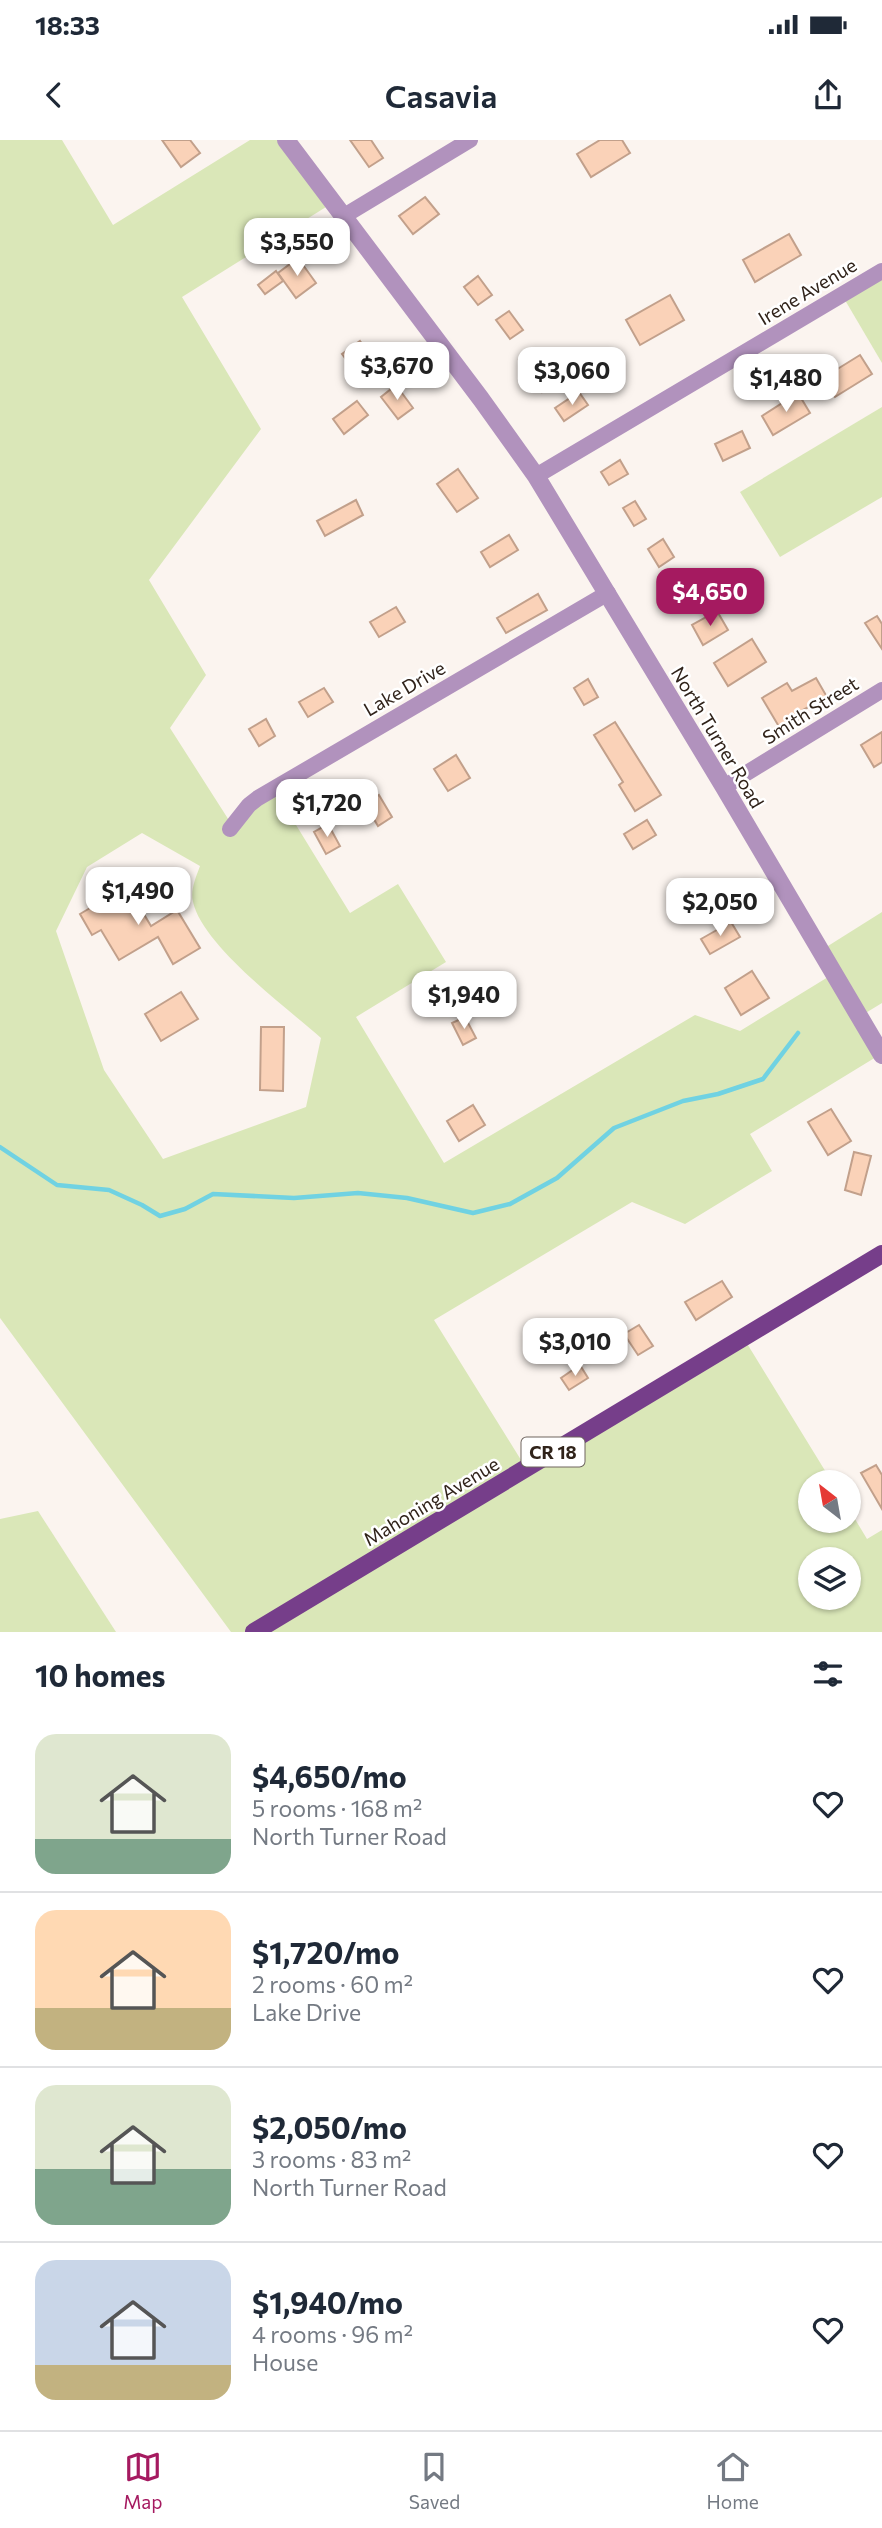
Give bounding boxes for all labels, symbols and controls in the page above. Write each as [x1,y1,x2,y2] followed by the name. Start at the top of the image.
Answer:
[35,9,100,40] text: 18:33
[385,75,497,115] text: Casavia
[35,76,73,114] icon: back
[809,76,847,114] icon: share
[240,218,354,278] pin: $3,550
[260,227,334,255] text: $3,550
[754,253,860,329] street label: Irene Avenue
[340,342,454,402] pin: $3,670
[515,348,629,407] pin: $3,060
[360,351,434,379] text: $3,670
[729,355,843,414] pin: $1,480
[534,356,610,384] text: $3,060
[750,363,822,391] text: $1,480
[653,568,767,628] pin: $4,650
[672,577,748,605] text: $4,650
[359,655,449,721] street label: Lake Drive
[667,662,769,812] street label: North Turner Road
[758,671,862,749] street label: Smith Street
[270,780,384,839] pin: $1,720
[292,788,362,816] text: $1,720
[81,868,195,927] pin: $1,490
[102,876,174,904] text: $1,490
[663,878,777,938] pin: $2,050
[682,887,758,915] text: $2,050
[407,972,521,1031] pin: $1,940
[428,980,500,1008] text: $1,940
[518,1318,632,1378] pin: $3,010
[539,1327,611,1355] text: $3,010
[522,1437,584,1466] road number: CR 18
[359,1451,503,1551] street label: Mahoning Avenue
[798,1470,861,1533] north arrow
[798,1470,861,1610] map controls
[798,1547,861,1610] button: layers
[809,1655,847,1693] icon: filters
[35,1656,165,1693] text: 10 homes
[252,1757,407,1794] text: $4,650/mo
[91,1762,175,1846] icon: home
[809,1785,847,1823] icon: heart
[252,1794,422,1822] text: 5 rooms · 168 m²
[252,1822,447,1850] text: North Turner Road
[252,1933,399,1970] text: $1,720/mo
[91,1938,175,2022] icon: home
[809,1961,847,1999] icon: heart
[252,1970,413,1998] text: 2 rooms · 60 m²
[252,1998,361,2026] text: Lake Drive
[252,2108,407,2145] text: $2,050/mo
[91,2113,175,2197] icon: home
[809,2136,847,2174] icon: heart
[252,2145,411,2173] text: 3 rooms · 83 m²
[252,2173,447,2201] text: North Turner Road
[252,2283,403,2320] text: $1,940/mo
[91,2288,175,2372] icon: home
[809,2311,847,2349] icon: heart
[252,2320,413,2348] text: 4 rooms · 96 m²
[252,2348,318,2376] text: House
[123,2448,162,2513] tab: Map
[409,2448,460,2513] tab: Saved
[707,2448,759,2513] tab: Home

